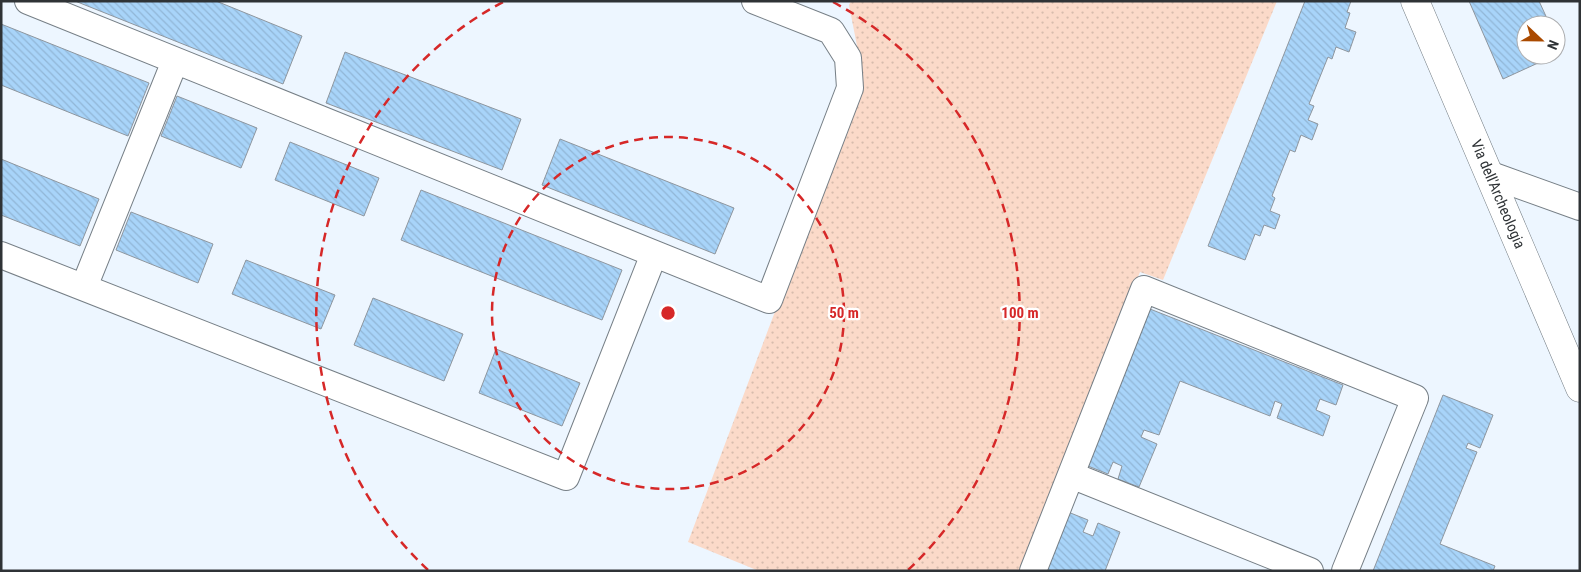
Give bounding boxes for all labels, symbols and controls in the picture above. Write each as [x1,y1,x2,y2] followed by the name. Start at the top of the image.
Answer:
[1516,15,1566,65] north arrow
[1544,38,1562,52] text: N
[1467,137,1529,251] street label: Via dell'Archeologia
[659,304,677,322] centre of rings
[829,304,859,322] text: 50 m
[1001,304,1039,322] text: 100 m

